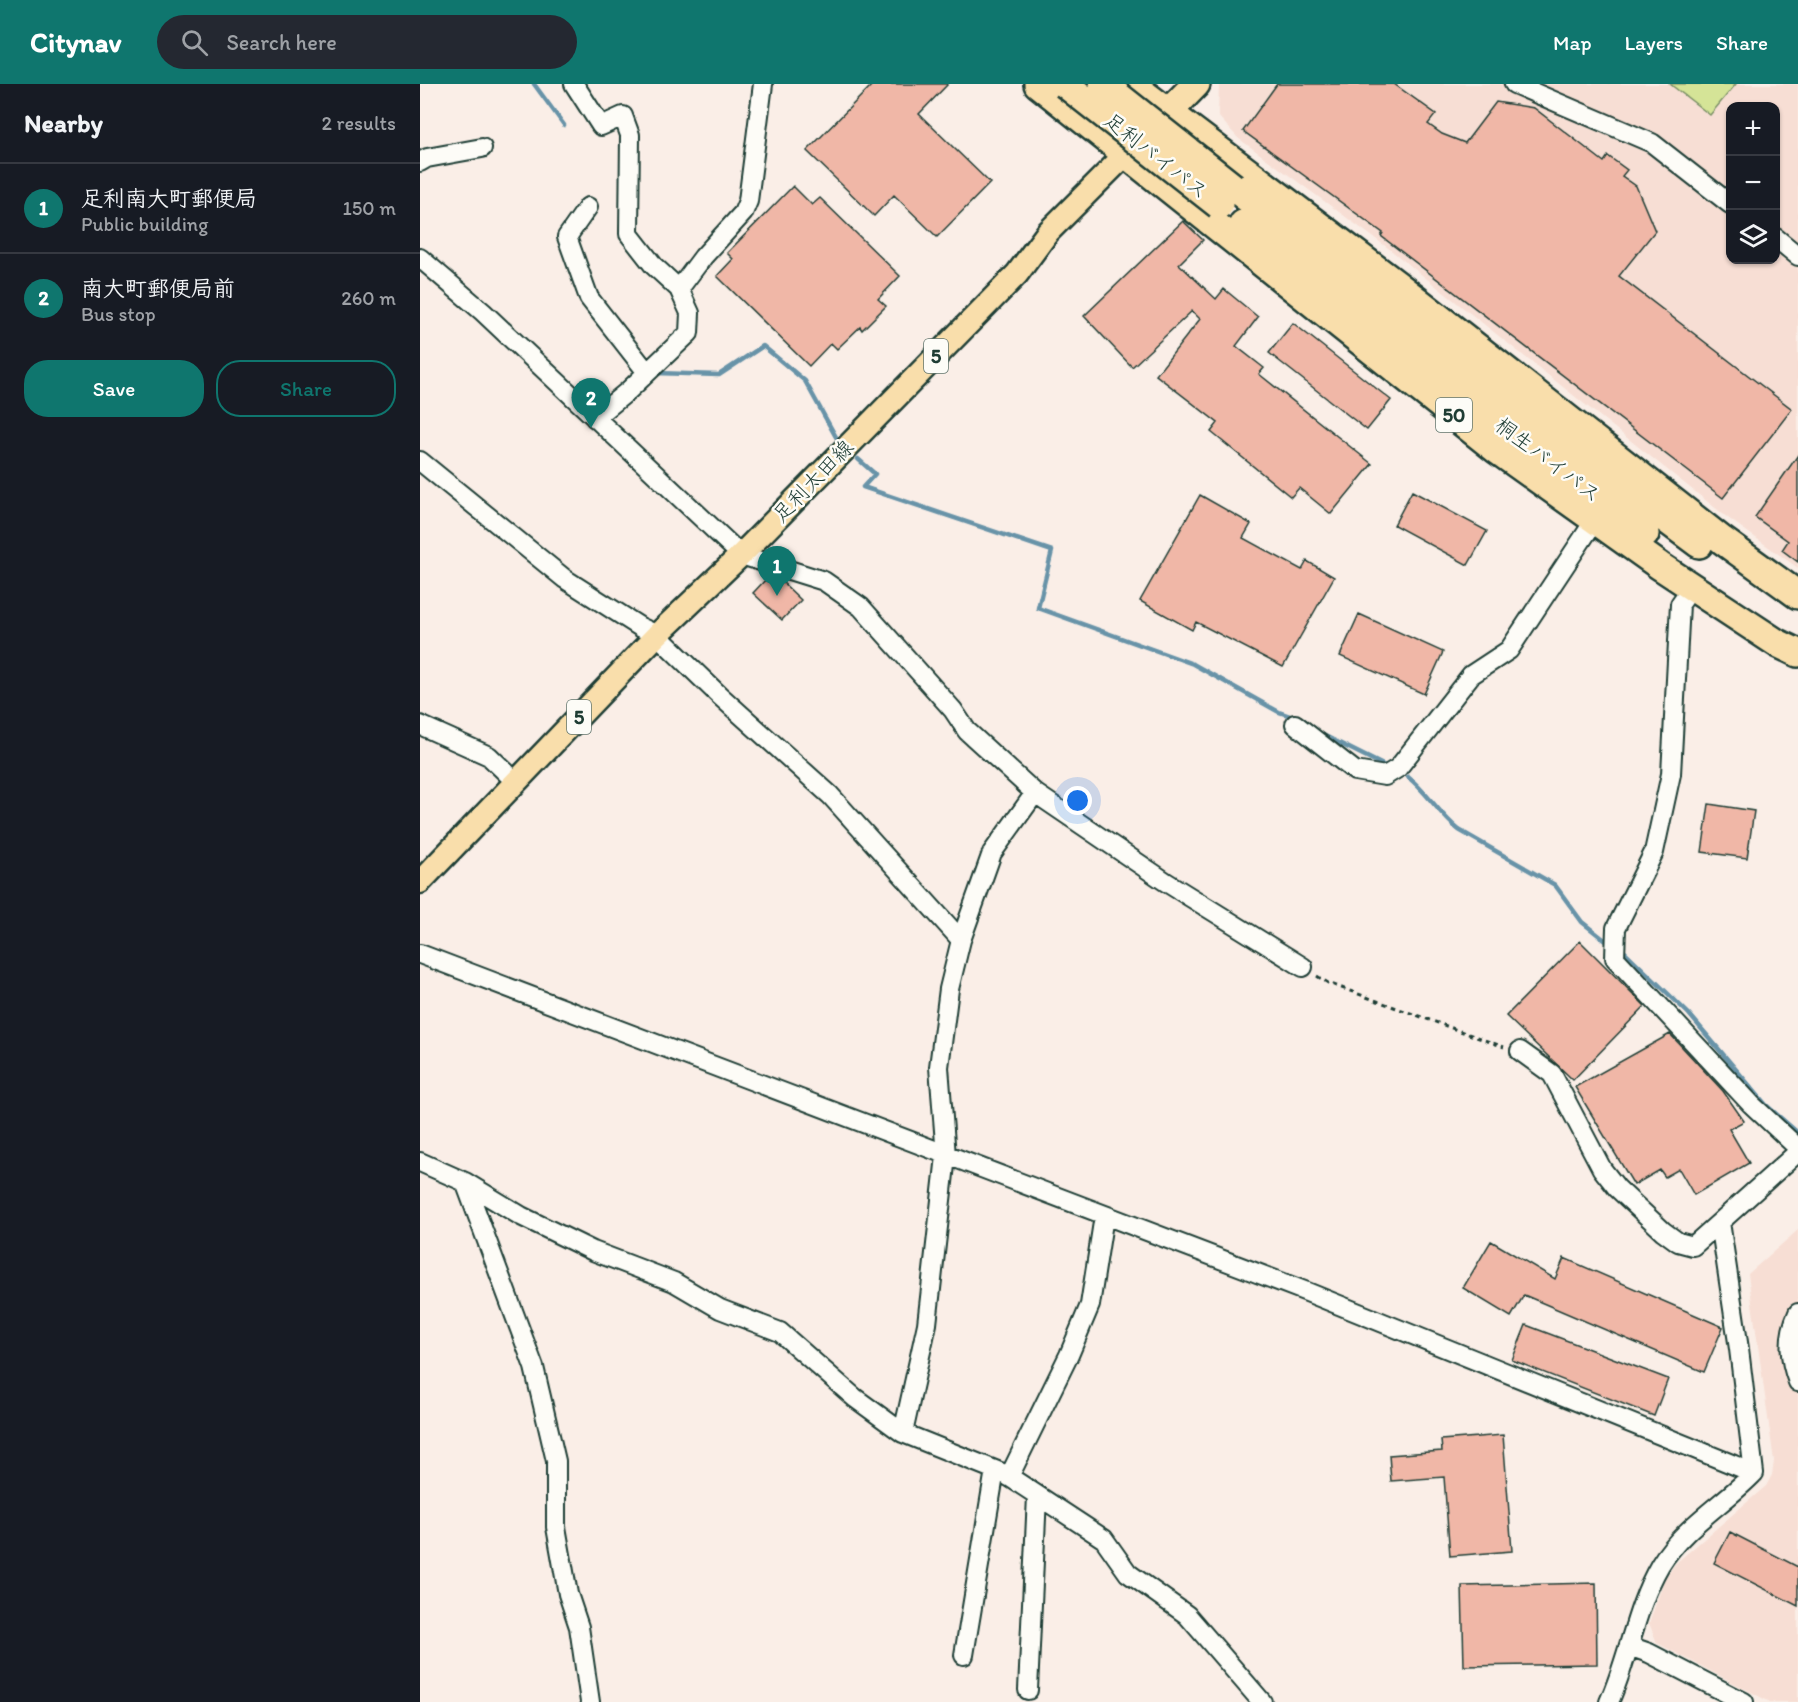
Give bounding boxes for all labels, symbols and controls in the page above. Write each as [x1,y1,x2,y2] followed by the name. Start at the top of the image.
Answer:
[157,15,577,69] search box
[30,25,121,59] text: Citynav
[178,26,211,59] icon: search
[226,29,337,56] text: Search here
[1553,30,1592,55] text: Map
[1625,30,1683,55] text: Layers
[1716,30,1768,55] text: Share
[1726,102,1780,264] map controls
[1726,102,1780,156] button: +
[24,107,103,139] text: Nearby
[1099,107,1213,204] street label: 足利バイパス
[322,111,396,135] text: 2 results
[1726,156,1780,210] button: −
[81,185,257,212] text: 足利南大町郵便局
[39,196,48,220] text: 1
[343,196,396,220] text: 150 m
[1726,210,1780,264] button: layers
[81,212,208,236] text: Public building
[81,275,235,302] text: 南大町郵便局前
[38,286,49,310] text: 2
[341,286,396,310] text: 260 m
[81,302,156,326] text: Bus stop
[924,339,948,373] road number: 5
[24,360,204,417] button: Save
[216,360,396,417] button: Share
[572,378,610,428] pin: 2
[1436,398,1472,432] road number: 50
[1491,412,1606,507] street label: 桐生バイパス
[767,434,858,527] street label: 足利太田線
[758,546,796,596] pin: 1
[567,700,591,734] road number: 5
[1063,786,1092,815] your location

